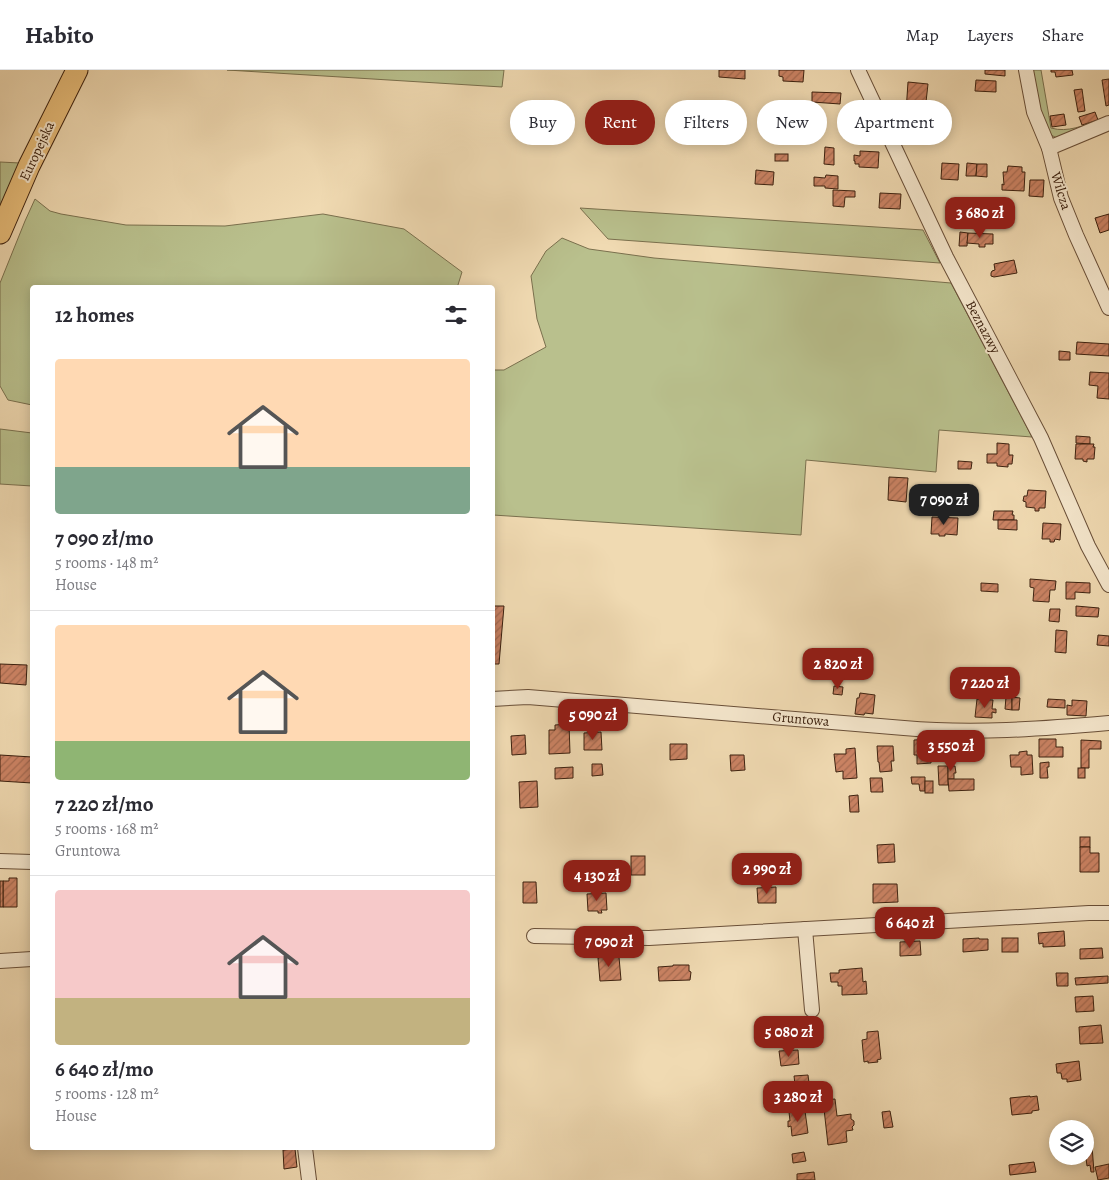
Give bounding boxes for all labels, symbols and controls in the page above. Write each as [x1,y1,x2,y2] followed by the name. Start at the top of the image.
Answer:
[25,19,94,51] text: Habito
[906,23,939,47] text: Map
[967,23,1014,47] text: Layers
[1042,23,1084,47] text: Share
[510,100,575,145] chip: Buy
[585,100,655,145] chip: Rent
[665,100,747,145] chip: Filters
[757,100,827,145] chip: New
[837,100,952,145] chip: Apartment
[15,118,59,184] street label: Europejska
[1046,169,1076,213] street label: Wilcza
[928,196,1032,239] pin: 3 680 zł
[956,202,1004,224] text: 3 680 zł
[961,297,1005,358] street label: Beznazwy
[55,301,134,329] text: 12 homes
[442,301,470,329] icon: filters
[218,392,308,482] icon: home
[892,484,996,526] pin: 7 090 zł
[920,489,968,511] text: 7 090 zł
[55,524,153,552] text: 7 090 zł/mo
[55,552,158,574] text: 5 rooms · 148 m²
[55,574,97,596] text: House
[786,648,890,690] pin: 2 820 zł
[814,653,862,675] text: 2 820 zł
[218,657,308,747] icon: home
[933,666,1037,709] pin: 7 220 zł
[961,672,1009,694] text: 7 220 zł
[541,698,645,741] pin: 5 090 zł
[569,704,617,726] text: 5 090 zł
[772,707,831,731] street label: Gruntowa
[899,730,1003,772] pin: 3 550 zł
[928,735,974,757] text: 3 550 zł
[55,790,153,818] text: 7 220 zł/mo
[55,818,159,840] text: 5 rooms · 168 m²
[55,840,120,862] text: Gruntowa
[715,852,819,895] pin: 2 990 zł
[743,858,791,880] text: 2 990 zł
[545,860,649,902] pin: 4 130 zł
[574,865,620,887] text: 4 130 zł
[858,906,962,949] pin: 6 640 zł
[886,912,934,934] text: 6 640 zł
[218,922,308,1012] icon: home
[557,926,661,968] pin: 7 090 zł
[585,931,633,953] text: 7 090 zł
[737,1016,841,1058] pin: 5 080 zł
[765,1021,813,1043] text: 5 080 zł
[55,1055,154,1083] text: 6 640 zł/mo
[746,1080,850,1123] pin: 3 280 zł
[55,1083,159,1105] text: 5 rooms · 128 m²
[774,1086,822,1108] text: 3 280 zł
[55,1105,97,1127] text: House
[1049,1120,1094,1165] map controls
[1049,1120,1094,1165] button: layers

